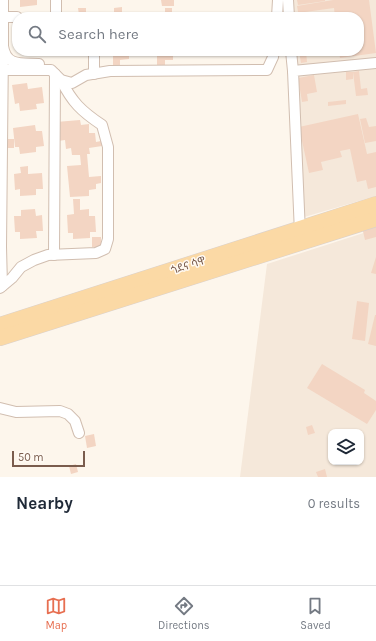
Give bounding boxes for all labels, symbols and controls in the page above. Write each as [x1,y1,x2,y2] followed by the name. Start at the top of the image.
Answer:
[12,12,364,56] search box
[26,23,48,45] icon: search
[58,25,139,43] text: Search here
[169,254,207,277] street label: ጎደና ሳዋ
[328,429,364,465] map controls
[328,429,364,465] button: layers
[12,449,85,468] scale bar
[18,451,44,464] text: 50 m
[16,493,73,513] text: Nearby
[308,496,360,511] text: 0 results
[45,595,67,632] tab: Map
[158,595,210,632] tab: Directions
[300,595,331,632] tab: Saved

